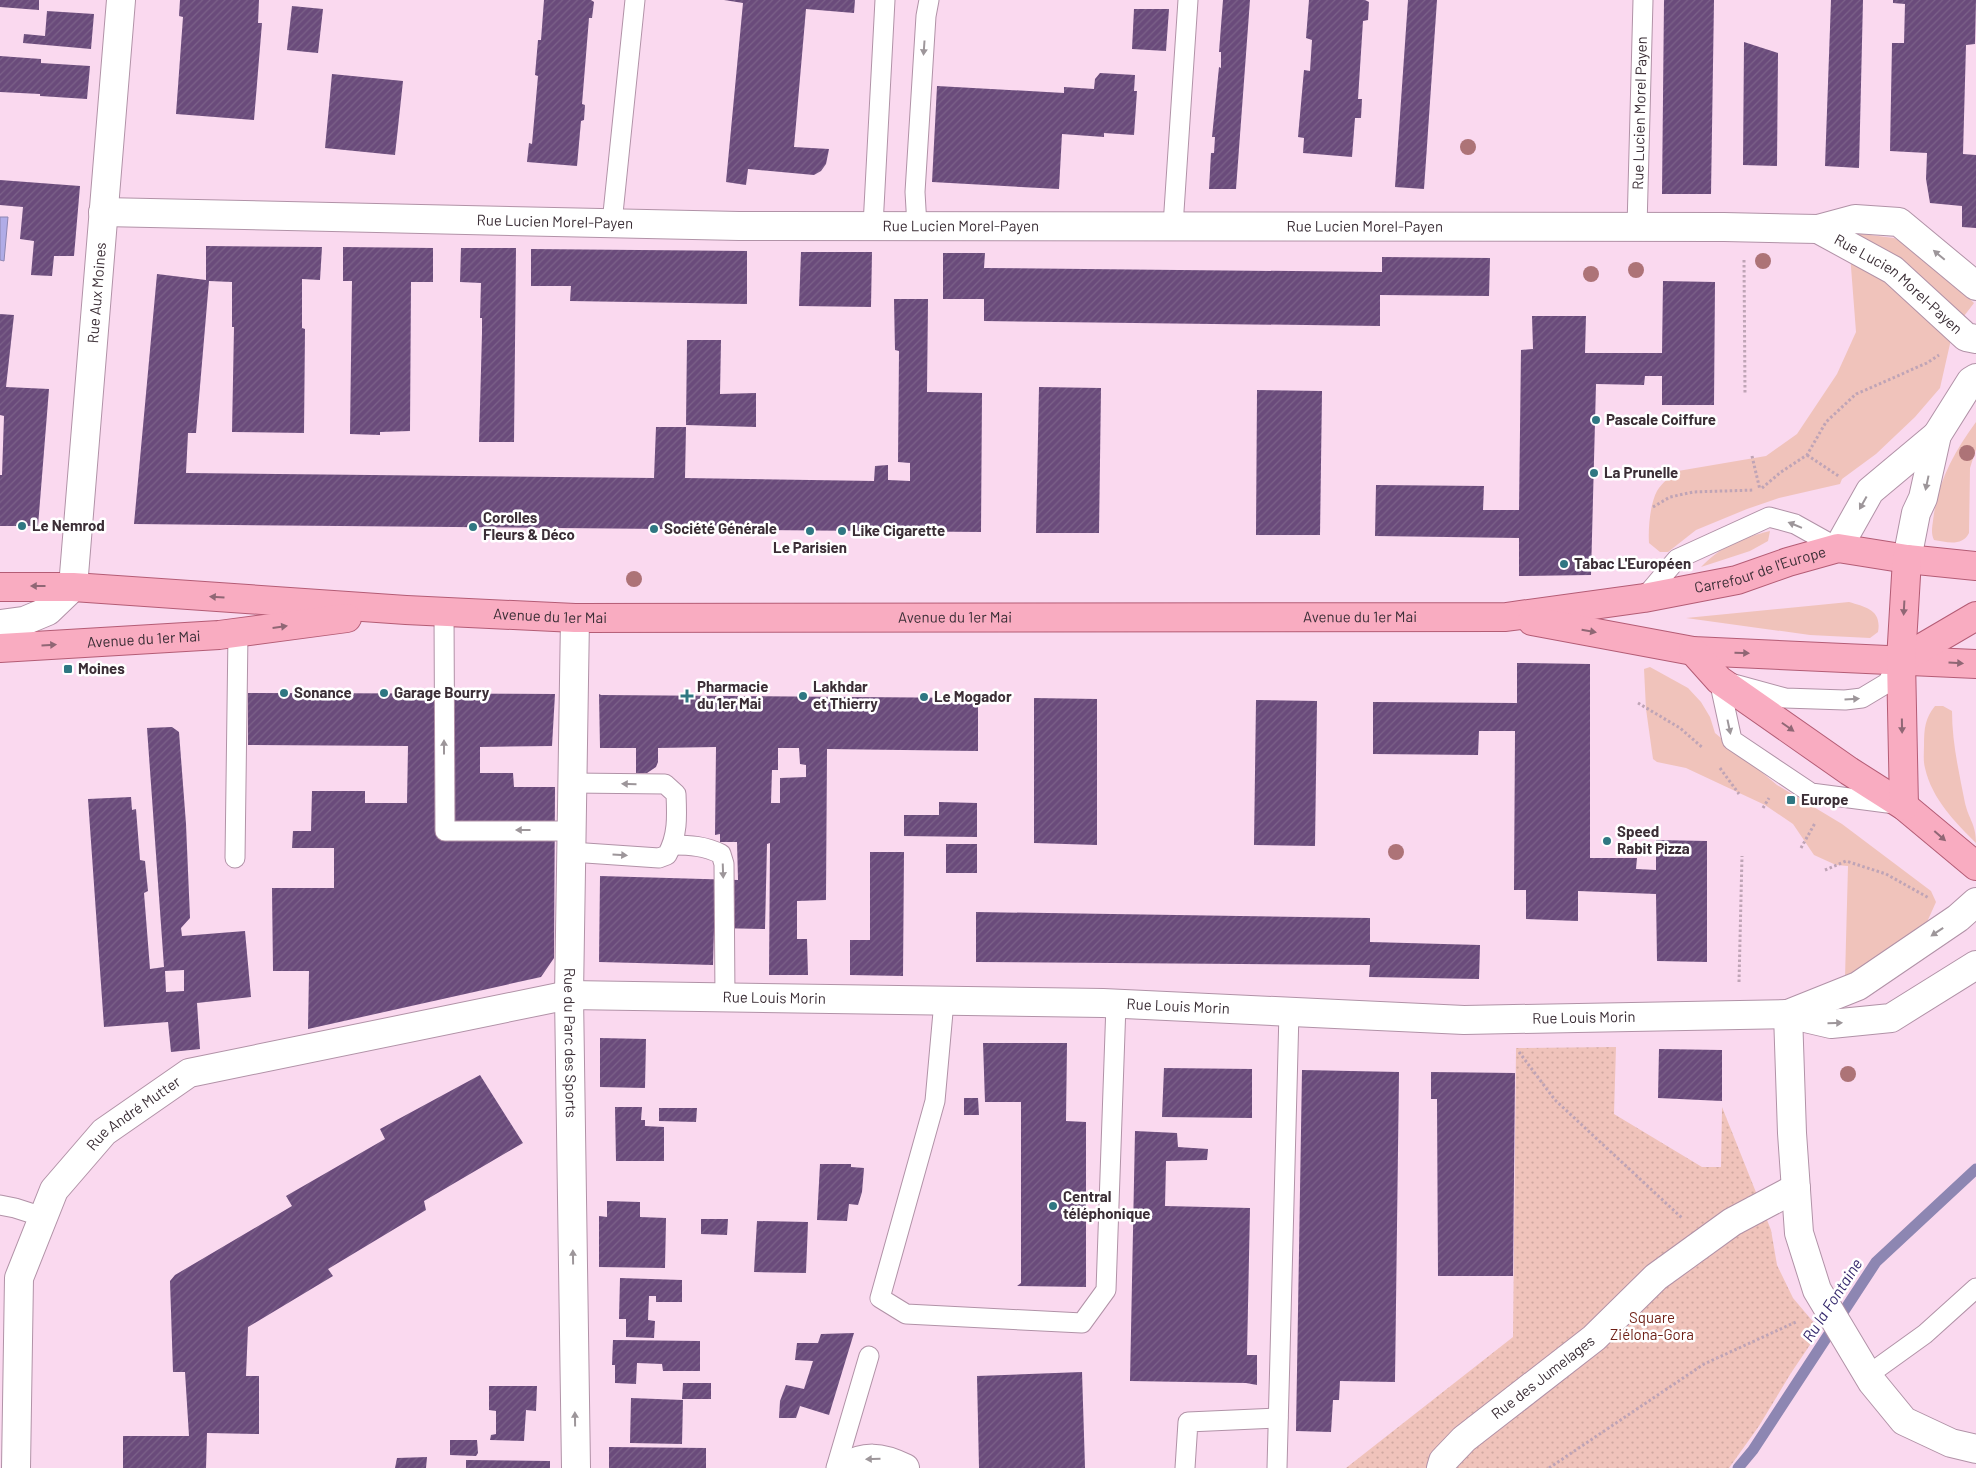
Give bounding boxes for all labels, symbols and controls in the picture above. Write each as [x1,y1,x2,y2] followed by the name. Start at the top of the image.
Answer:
[1628,36,1650,190] street label: Rue Lucien Morel Payen
[919,41,927,57] one-way arrow
[477,210,633,232] street label: Rue Lucien Morel-Payen
[883,216,1039,234] street label: Rue Lucien Morel-Payen
[1287,217,1443,235] street label: Rue Lucien Morel-Payen
[1832,230,1967,337] street label: Rue Lucien Morel-Payen
[83,241,109,344] street label: Rue Aux Moines
[1932,249,1945,260] one-way arrow
[1606,410,1716,428] place label: Pascale Coiffure
[1590,414,1602,426] marker: Pascale Coiffure
[1604,463,1678,481] place label: La Prunelle
[1588,467,1600,479] marker: La Prunelle
[1923,475,1931,490] one-way arrow
[1859,495,1867,510] one-way arrow
[483,508,575,543] place label: Corolles Fleurs & Déco
[32,516,105,534] place label: Le Nemrod
[664,519,777,537] place label: Société Générale
[16,520,28,532] marker: Le Nemrod
[467,521,479,533] marker: Corolles Fleurs & Déco
[852,521,945,539] place label: Like Cigarette
[1787,521,1802,529] one-way arrow
[648,523,660,535] marker: Société Générale
[804,525,816,537] marker: Le Parisien
[836,525,848,537] marker: Like Cigarette
[773,538,847,556] place label: Le Parisien
[1693,542,1828,596] street label: Carrefour de l'Europe
[1574,554,1691,572] place label: Tabac L'Européen
[1558,558,1570,570] marker: Tabac L'Européen
[29,582,45,590] one-way arrow
[209,593,225,601] one-way arrow
[1900,600,1908,616] one-way arrow
[493,604,607,626] street label: Avenue du 1er Mai
[1303,607,1417,625] street label: Avenue du 1er Mai
[898,608,1012,626] street label: Avenue du 1er Mai
[273,623,289,631] one-way arrow
[86,626,201,651] street label: Avenue du 1er Mai
[1581,628,1597,636] one-way arrow
[41,640,57,648] one-way arrow
[1734,649,1750,657] one-way arrow
[78,659,125,677] place label: Moines
[1948,659,1964,667] one-way arrow
[62,663,74,675] marker: Moines
[697,677,768,712] place label: Pharmacie du 1er Mai
[813,677,878,712] place label: Lakhdar et Thierry
[294,683,352,701] place label: Sonance
[394,683,490,701] place label: Garage Bourry
[278,687,290,699] marker: Sonance
[378,687,390,699] marker: Garage Bourry
[934,687,1012,705] place label: Le Mogador
[681,690,693,702] marker: Pharmacie du 1er Mai
[797,690,809,702] marker: Lakhdar et Thierry
[918,691,930,703] marker: Le Mogador
[1845,695,1861,703] one-way arrow
[1898,718,1906,734] one-way arrow
[1725,720,1733,735] one-way arrow
[1781,722,1794,732] one-way arrow
[440,739,448,755] one-way arrow
[620,779,636,787] one-way arrow
[1801,790,1849,808] place label: Europe
[1785,794,1797,806] marker: Europe
[1617,822,1690,857] place label: Speed Rabit Pizza
[515,827,531,835] one-way arrow
[1933,831,1946,842] one-way arrow
[1601,835,1613,847] marker: Speed Rabit Pizza
[612,851,628,859] one-way arrow
[720,863,728,879] one-way arrow
[1931,927,1944,937] one-way arrow
[561,968,581,1118] street label: Rue du Parc des Sports
[722,987,826,1007] street label: Rue Louis Morin
[1126,994,1230,1017] street label: Rue Louis Morin
[1532,1007,1636,1027] street label: Rue Louis Morin
[1828,1019,1844,1027] one-way arrow
[82,1072,184,1154] street label: Rue André Mutter
[1063,1187,1151,1222] place label: Central téléphonique
[1047,1200,1059,1212] marker: Central téléphonique
[569,1249,577,1265] one-way arrow
[1798,1254,1866,1345] water label: Ru la Fontaine
[1610,1308,1694,1343] park label: Square Ziélona-Gora
[1487,1331,1598,1422] street label: Rue des Jumelages
[571,1411,579,1427] one-way arrow
[865,1455,881,1463] one-way arrow

